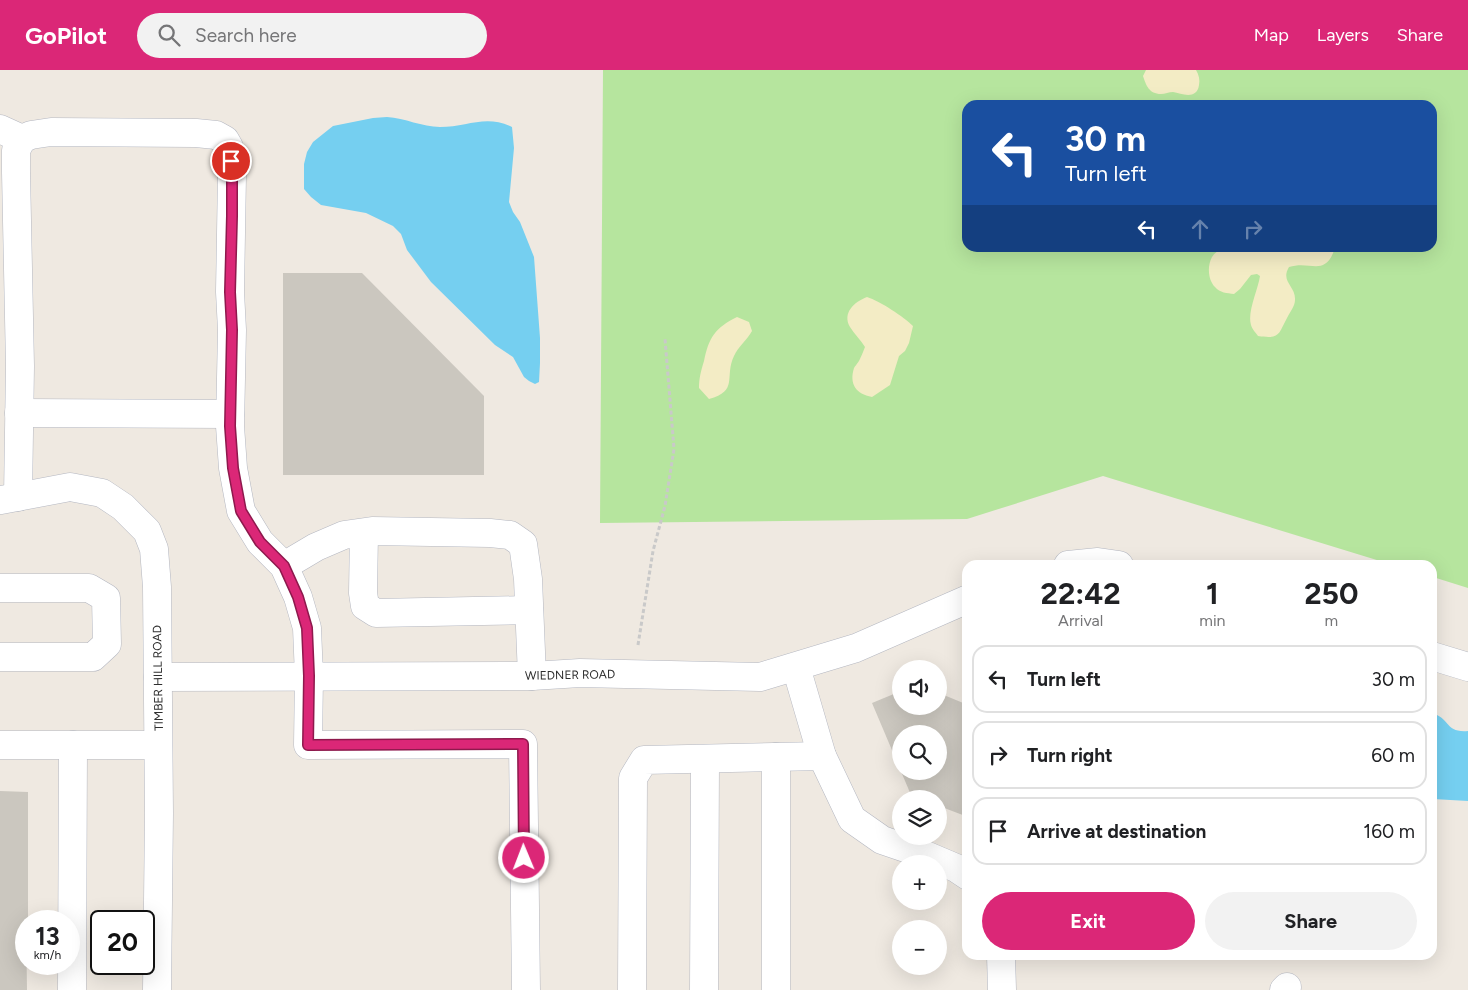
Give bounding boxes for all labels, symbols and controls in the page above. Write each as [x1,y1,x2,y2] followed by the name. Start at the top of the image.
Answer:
[137,13,487,58] search box
[25,21,107,50] text: GoPilot
[155,21,183,49] icon: search
[195,24,297,47] text: Search here
[1254,24,1289,46] text: Map
[1317,24,1369,46] text: Layers
[1397,24,1443,46] text: Share
[1065,118,1146,160] text: 30 m
[982,120,1047,185] icon: left
[210,140,252,182] pin
[217,147,245,175] icon: arrive
[1065,160,1147,187] text: Turn left
[1133,215,1161,243] icon: left
[1186,215,1214,243] icon: ahead
[1239,215,1267,243] icon: right
[1041,575,1121,612] text: 22:42
[1206,575,1219,612] text: 1
[1304,575,1358,612] text: 250
[1058,611,1103,630] text: Arrival
[1199,611,1226,630] text: min
[1324,611,1338,630] text: m
[150,625,166,731] street label: TIMBER HILL ROAD
[892,660,947,975] map controls
[892,660,947,715] button: sound
[984,665,1012,693] icon: left
[525,667,615,683] street label: WIEDNER ROAD
[1027,668,1101,691] text: Turn left
[1372,668,1415,691] text: 30 m
[892,725,947,780] button: search
[984,741,1012,769] icon: right
[1027,744,1113,767] text: Turn right
[1371,744,1415,767] text: 60 m
[892,790,947,845] button: layers
[984,817,1012,845] icon: arrive
[1027,820,1206,843] text: Arrive at destination
[1363,820,1415,843] text: 160 m
[497,831,549,883] position arrow
[892,855,947,910] button: +
[982,892,1195,950] button: Exit
[1205,892,1417,950] button: Share
[90,910,155,975] speed limit sign: 20
[892,920,947,975] button: −
[35,921,60,951] text: 13
[34,948,61,962] text: km/h

